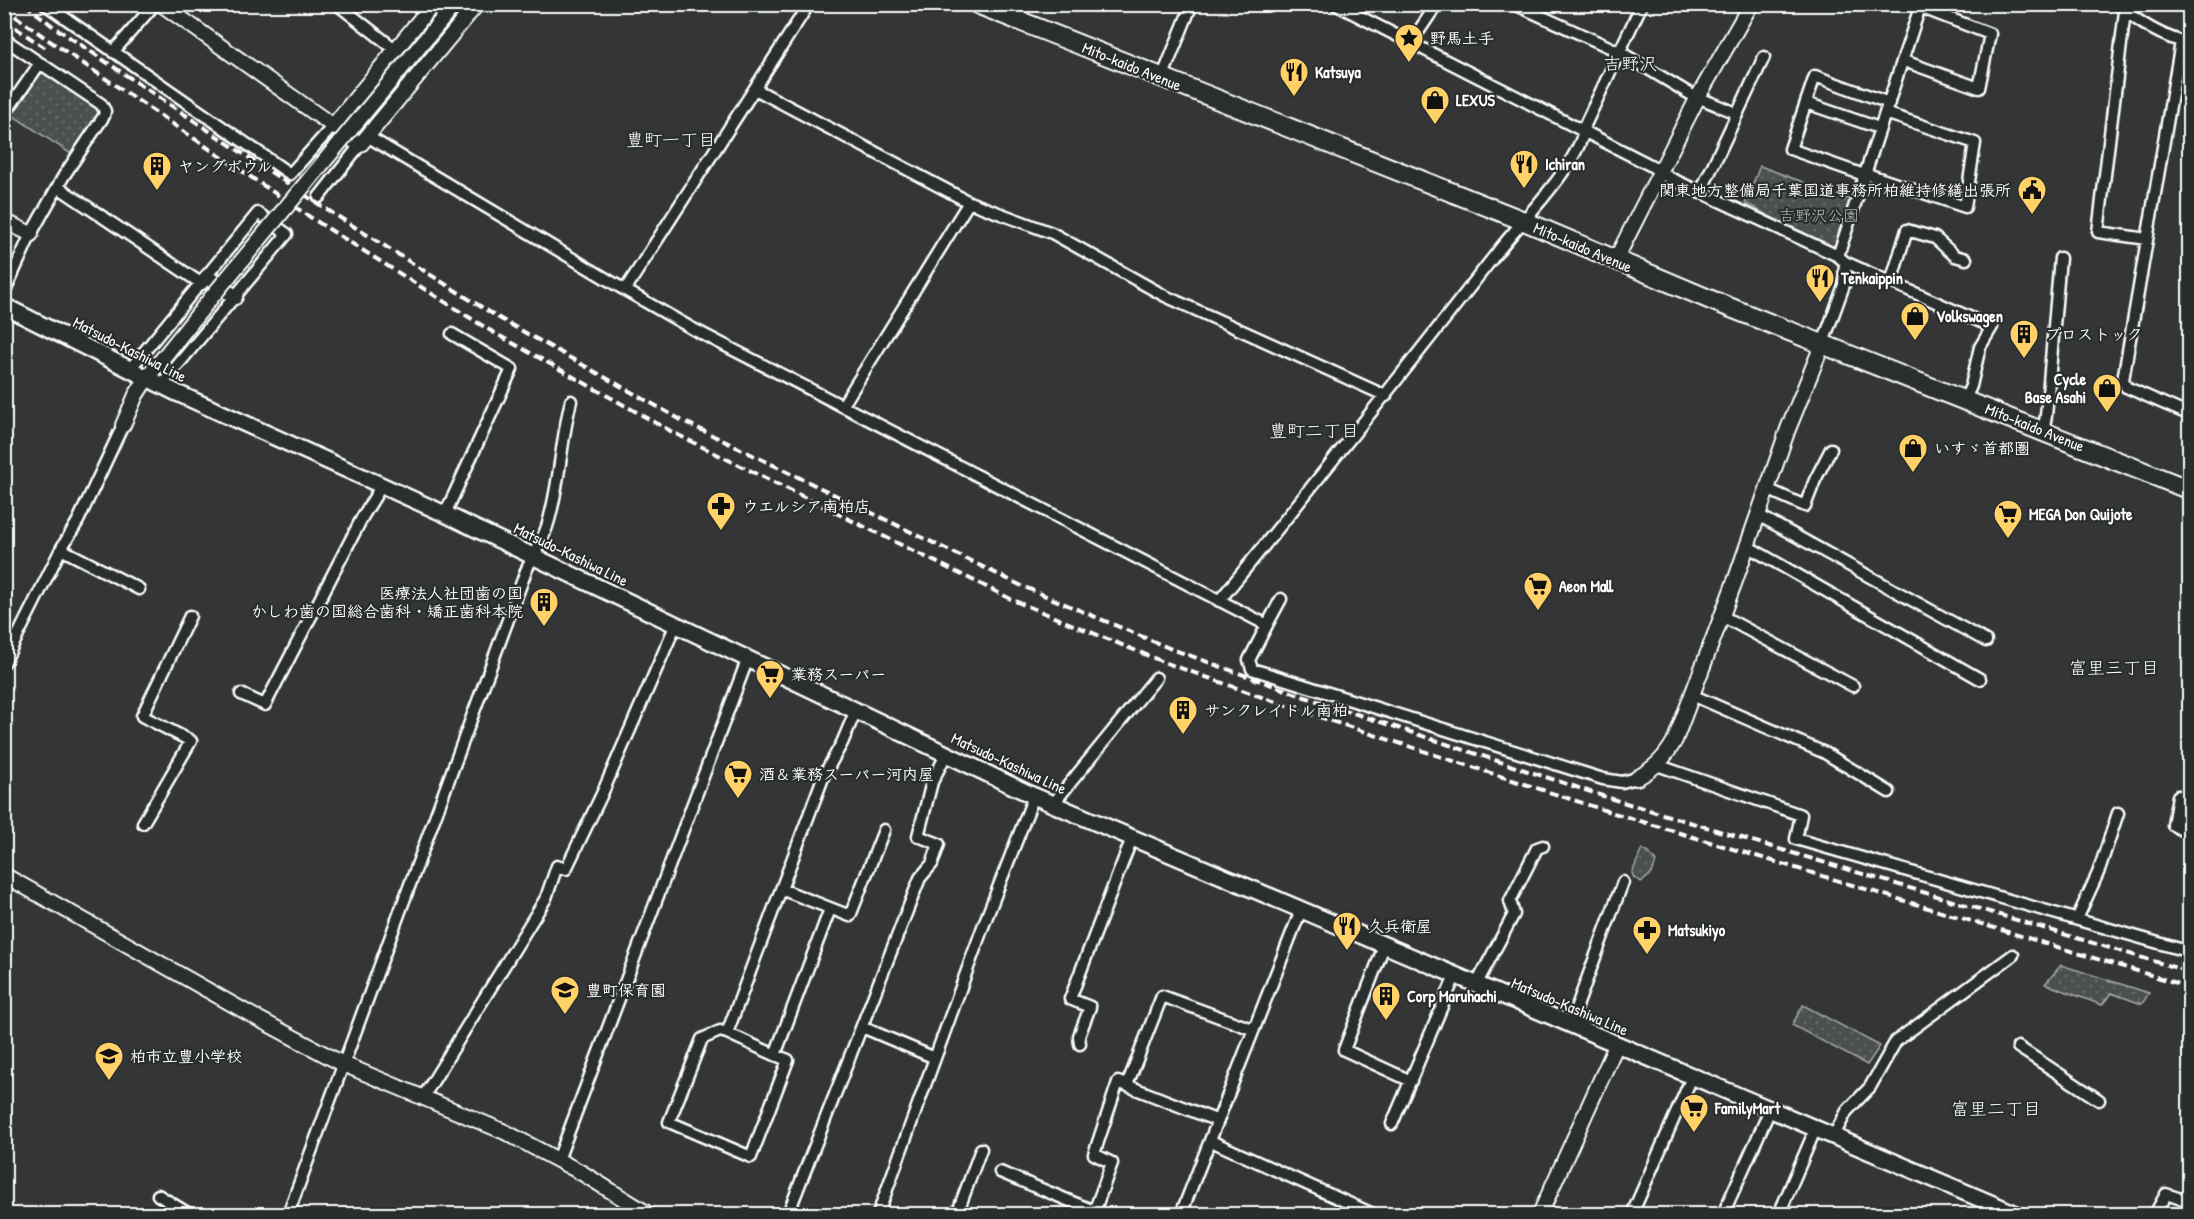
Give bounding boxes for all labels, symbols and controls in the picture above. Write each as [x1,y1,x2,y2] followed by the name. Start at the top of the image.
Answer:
[1393,22,1425,64] place icon: 野馬土手
[1430,27,1494,49] place label: 野馬土手
[1079,36,1185,96] street label: Mito-kaido Avenue
[1603,51,1657,76] district label: 吉野沢
[1278,56,1310,98] restaurant icon: Katsuya
[1315,61,1361,84] place label: Katsuya
[1419,84,1451,126] shop icon: LEXUS
[1456,89,1495,111] place label: LEXUS
[626,127,716,152] district label: 豊町一丁目
[1508,148,1540,190] restaurant icon: Ichiran
[141,150,173,192] building icon: ヤングボウル
[1545,153,1585,175] place label: Ichiran
[178,155,273,177] place label: ヤングボウル
[2016,174,2048,216] public building icon: 関東地方整備局千葉国道事務所柏維持修繕出張所
[1659,179,2011,201] place label: 関東地方整備局千葉国道事務所柏維持修繕出張所
[1779,204,1859,226] park label: 吉野沢公園
[1530,216,1636,278] street label: Mito-kaido Avenue
[1804,262,1836,304] restaurant icon: Tenkaippin
[1840,267,1903,290] place label: Tenkaippin
[1899,300,1931,342] shop icon: Volkswagen
[1936,305,2003,328] place label: Volkswagen
[69,311,191,387] street label: Matsudo-Kashiwa Line
[2008,318,2040,360] building icon: プロストック
[2045,323,2142,345] place label: プロストック
[2025,368,2087,408] place label: Cycle Base Asahi
[2091,372,2123,414] shop icon: Cycle Base Asahi
[1982,397,2088,457] street label: Mito-kaido Avenue
[1269,418,1359,443] district label: 豊町二丁目
[1897,432,1929,474] shop icon: いすゞ首都圏
[1934,437,2030,459] place label: いすゞ首都圏
[705,490,737,532] pharmacy icon: ウエルシア南柏店
[742,495,870,517] place label: ウエルシア南柏店
[1992,498,2024,540] supermarket icon: MEGA Don Quijote
[2029,503,2133,525] place label: MEGA Don Quijote
[510,517,632,591] street label: Matsudo-Kashiwa Line
[1522,570,1554,612] supermarket icon: Aeon Mall
[1559,575,1614,597] place label: Aeon Mall
[251,582,523,622] place label: 医療法人社団歯の国 かしわ歯の国総合歯科・矯正歯科本院
[528,586,560,628] building icon: 医療法人社団歯の国 かしわ歯の国総合歯科・矯正歯科本院
[2069,655,2159,680] district label: 富里三丁目
[754,658,786,700] supermarket icon: 業務スーパー
[791,663,886,685] place label: 業務スーパー
[1167,694,1199,736] building icon: サンクレイドル南柏
[1204,699,1348,721] place label: サンクレイドル南柏
[948,727,1071,800] street label: Matsudo-Kashiwa Line
[722,758,754,800] supermarket icon: 酒＆業務スーパー河内屋
[759,763,934,785] place label: 酒＆業務スーパー河内屋
[1331,910,1363,952] restaurant icon: 久兵衛屋
[1631,914,1663,956] pharmacy icon: Matsukiyo
[1368,915,1432,937] place label: 久兵衛屋
[1668,919,1726,942] place label: Matsukiyo
[1508,972,1632,1041] street label: Matsudo-Kashiwa Line
[549,974,581,1016] school or university icon: 豊町保育園
[586,979,666,1001] place label: 豊町保育園
[1370,980,1402,1022] building icon: Corp Maruhachi
[1407,985,1497,1008] place label: Corp Maruhachi
[93,1040,125,1082] school or university icon: 柏市立豊小学校
[130,1045,242,1067] place label: 柏市立豊小学校
[1678,1092,1710,1134] supermarket icon: FamilyMart
[1951,1096,2041,1121] district label: 富里二丁目
[1714,1097,1781,1120] place label: FamilyMart

